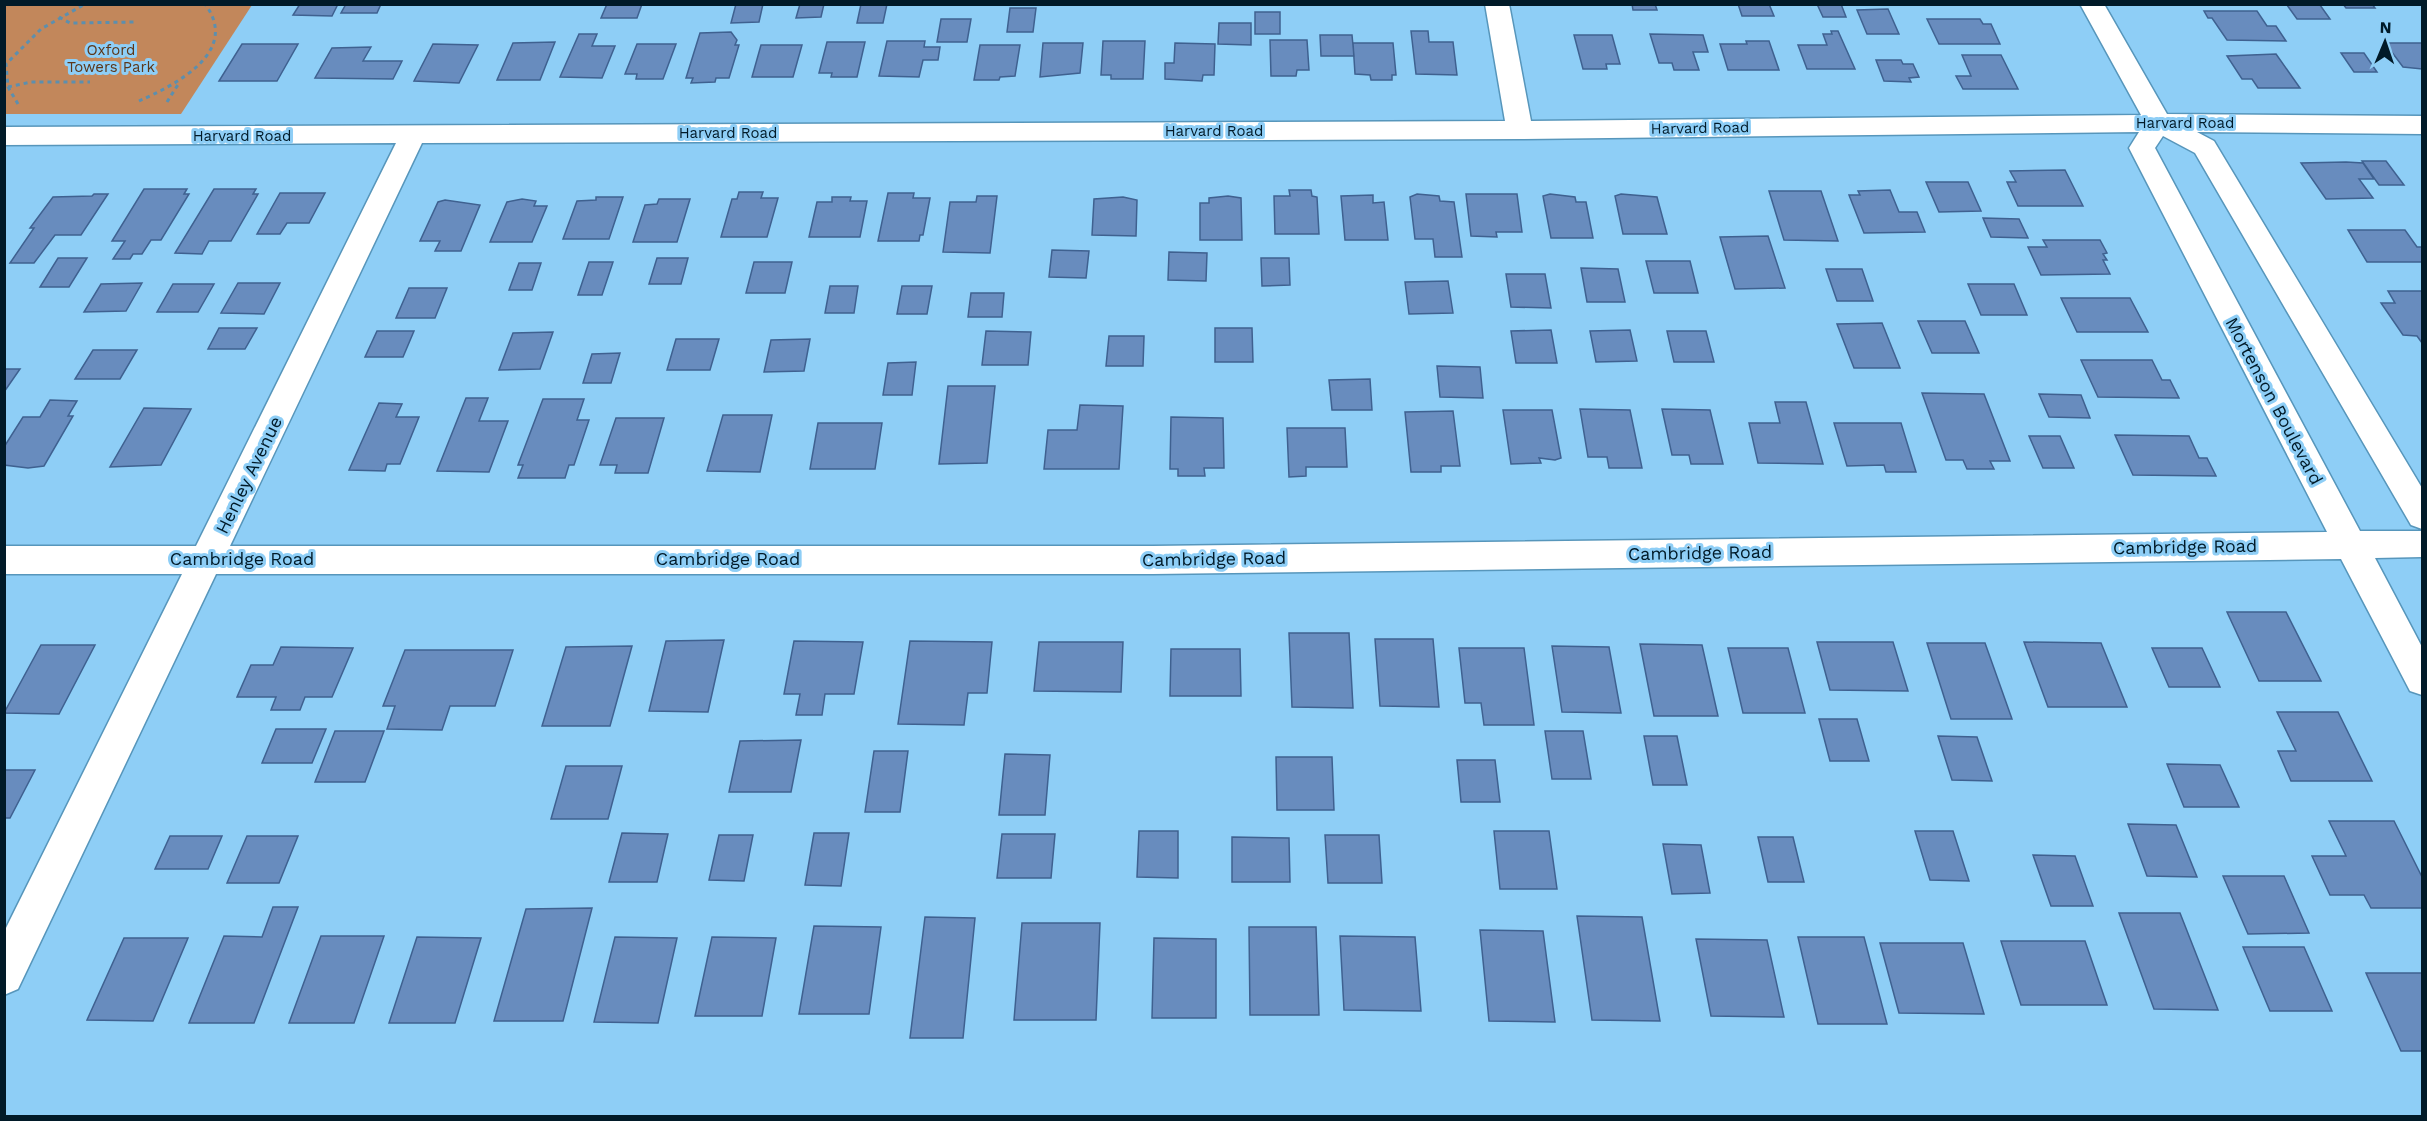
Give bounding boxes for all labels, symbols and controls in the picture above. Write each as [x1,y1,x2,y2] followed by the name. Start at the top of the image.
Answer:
[2355,12,2415,72] north arrow
[2379,18,2392,37] text: N
[67,41,156,76] park label: Oxford Towers Park
[2136,114,2234,132] street label: Harvard Road
[1651,118,1749,138] street label: Harvard Road
[1165,122,1263,140] street label: Harvard Road
[679,124,777,142] street label: Harvard Road
[193,127,291,145] street label: Harvard Road
[2221,314,2327,488] street label: Mortenson Boulevard
[211,413,286,537] street label: Henley Avenue
[2113,535,2257,558] street label: Cambridge Road
[1628,541,1772,564] street label: Cambridge Road
[1142,547,1286,570] street label: Cambridge Road
[170,548,314,569] street label: Cambridge Road
[656,548,800,569] street label: Cambridge Road

